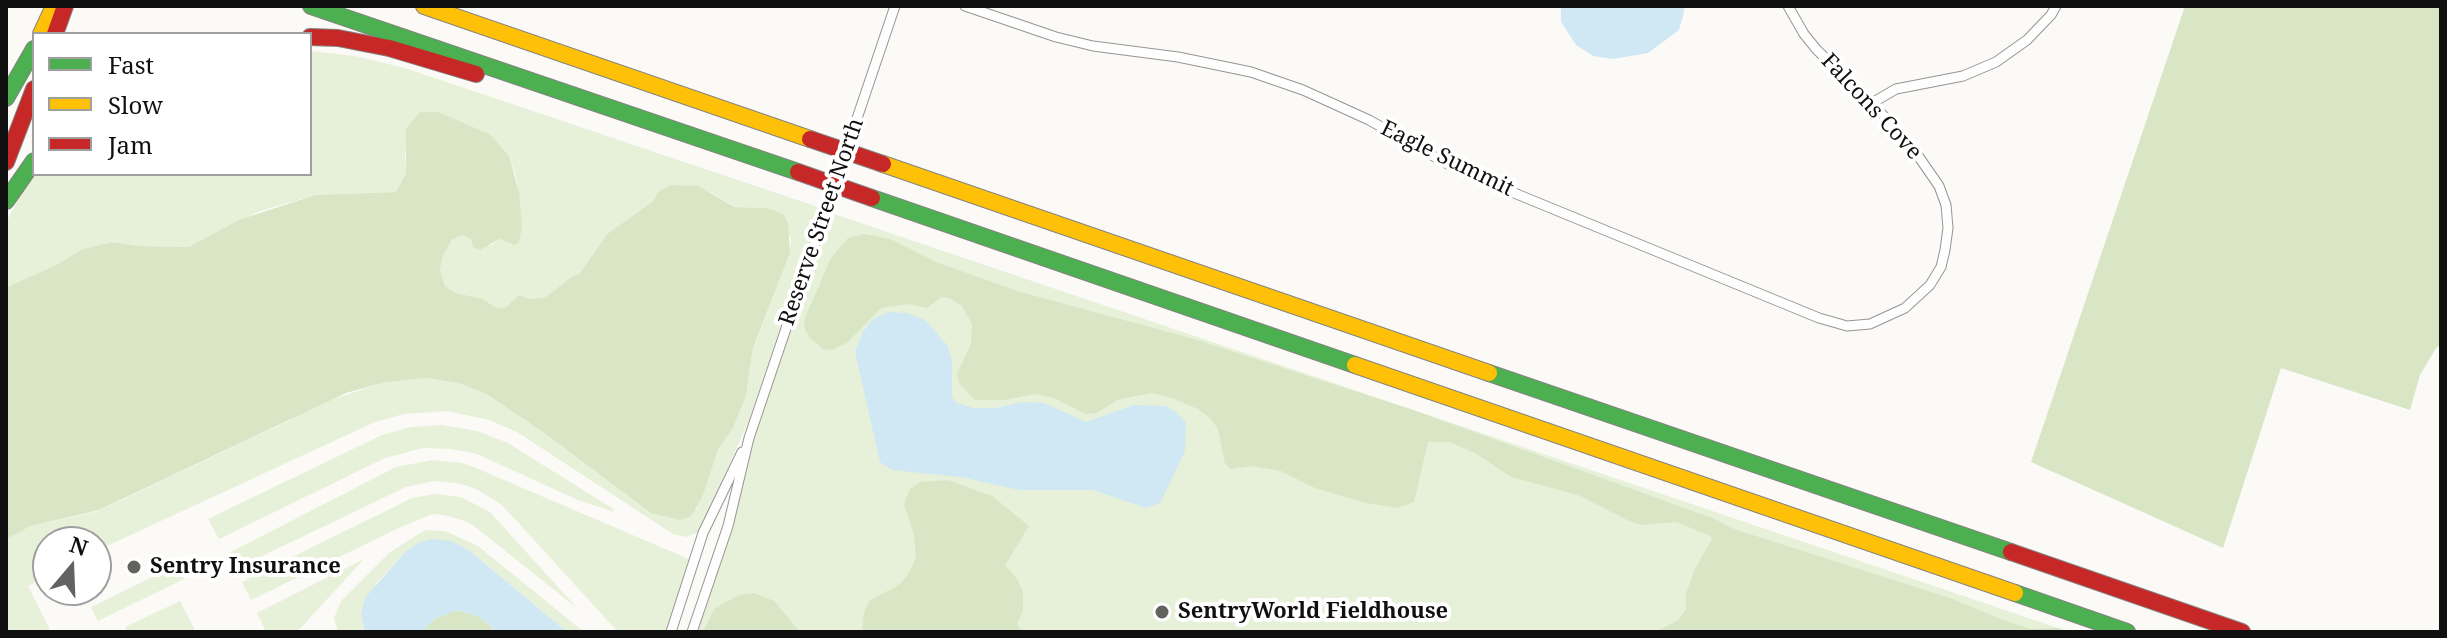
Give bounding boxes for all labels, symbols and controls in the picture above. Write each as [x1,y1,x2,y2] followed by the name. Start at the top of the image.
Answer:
[32,32,312,176] legend
[108,48,154,81] text: Fast
[1815,48,1927,166] street label: Falcons Cove
[108,88,163,121] text: Slow
[774,115,870,329] street label: Reserve Street North
[1376,115,1518,203] street label: Eagle Summit
[108,128,153,161] text: Jam
[32,526,112,606] north arrow
[66,528,92,562] text: N
[150,554,341,580] place label: Sentry Insurance
[125,558,143,576] marker: Sentry Insurance
[1178,599,1448,625] place label: SentryWorld Fieldhouse
[1153,603,1171,621] marker: SentryWorld Fieldhouse

